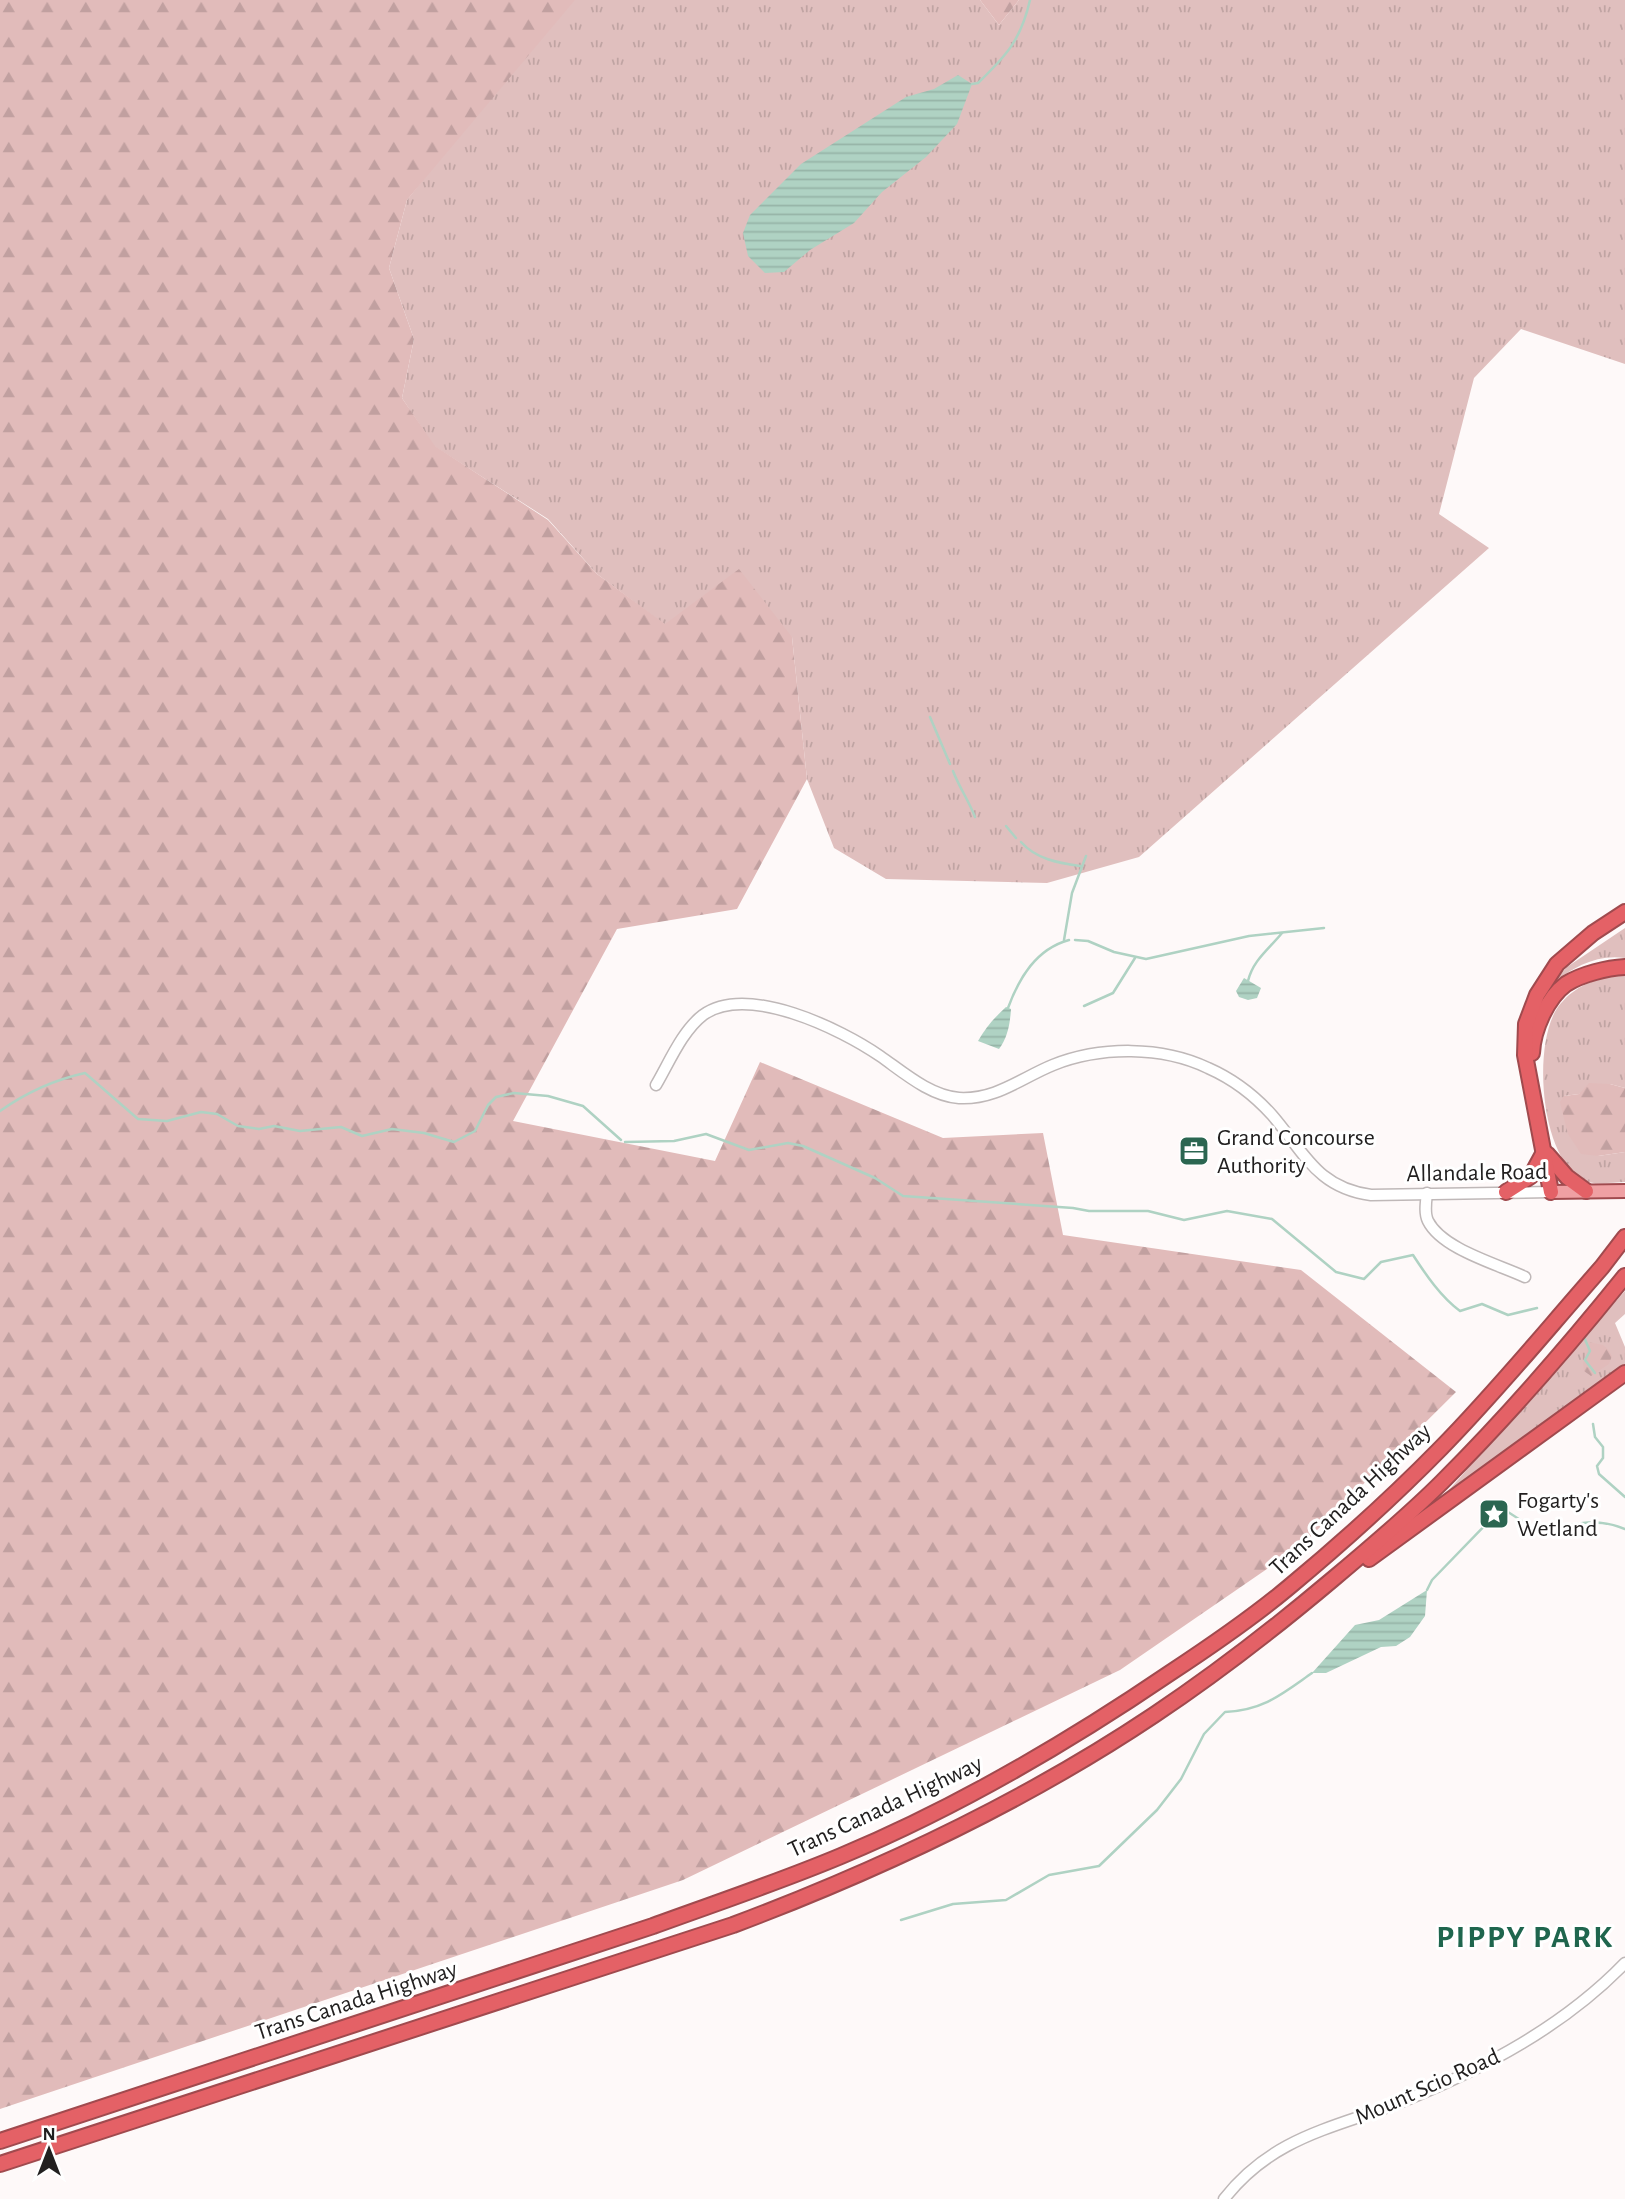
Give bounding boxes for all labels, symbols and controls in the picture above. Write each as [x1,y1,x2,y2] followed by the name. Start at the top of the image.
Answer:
[1217,1126,1375,1178] place label: Grand Concourse Authority
[1177,1134,1211,1168] office icon: Grand Concourse Authority
[1406,1160,1548,1186] street label: Allandale Road
[1265,1419,1436,1580] street label: Trans Canada Highway
[1517,1489,1599,1541] place label: Fogarty's Wetland
[1477,1497,1511,1531] place icon: Fogarty's Wetland
[785,1751,986,1862] street label: Trans Canada Highway
[1436,1921,1614,1953] district label: PIPPY PARK
[252,1957,460,2045] street label: Trans Canada Highway
[1351,2044,1503,2130] street label: Mount Scio Road
[14,2115,84,2185] north arrow
[42,2125,56,2144] text: N

